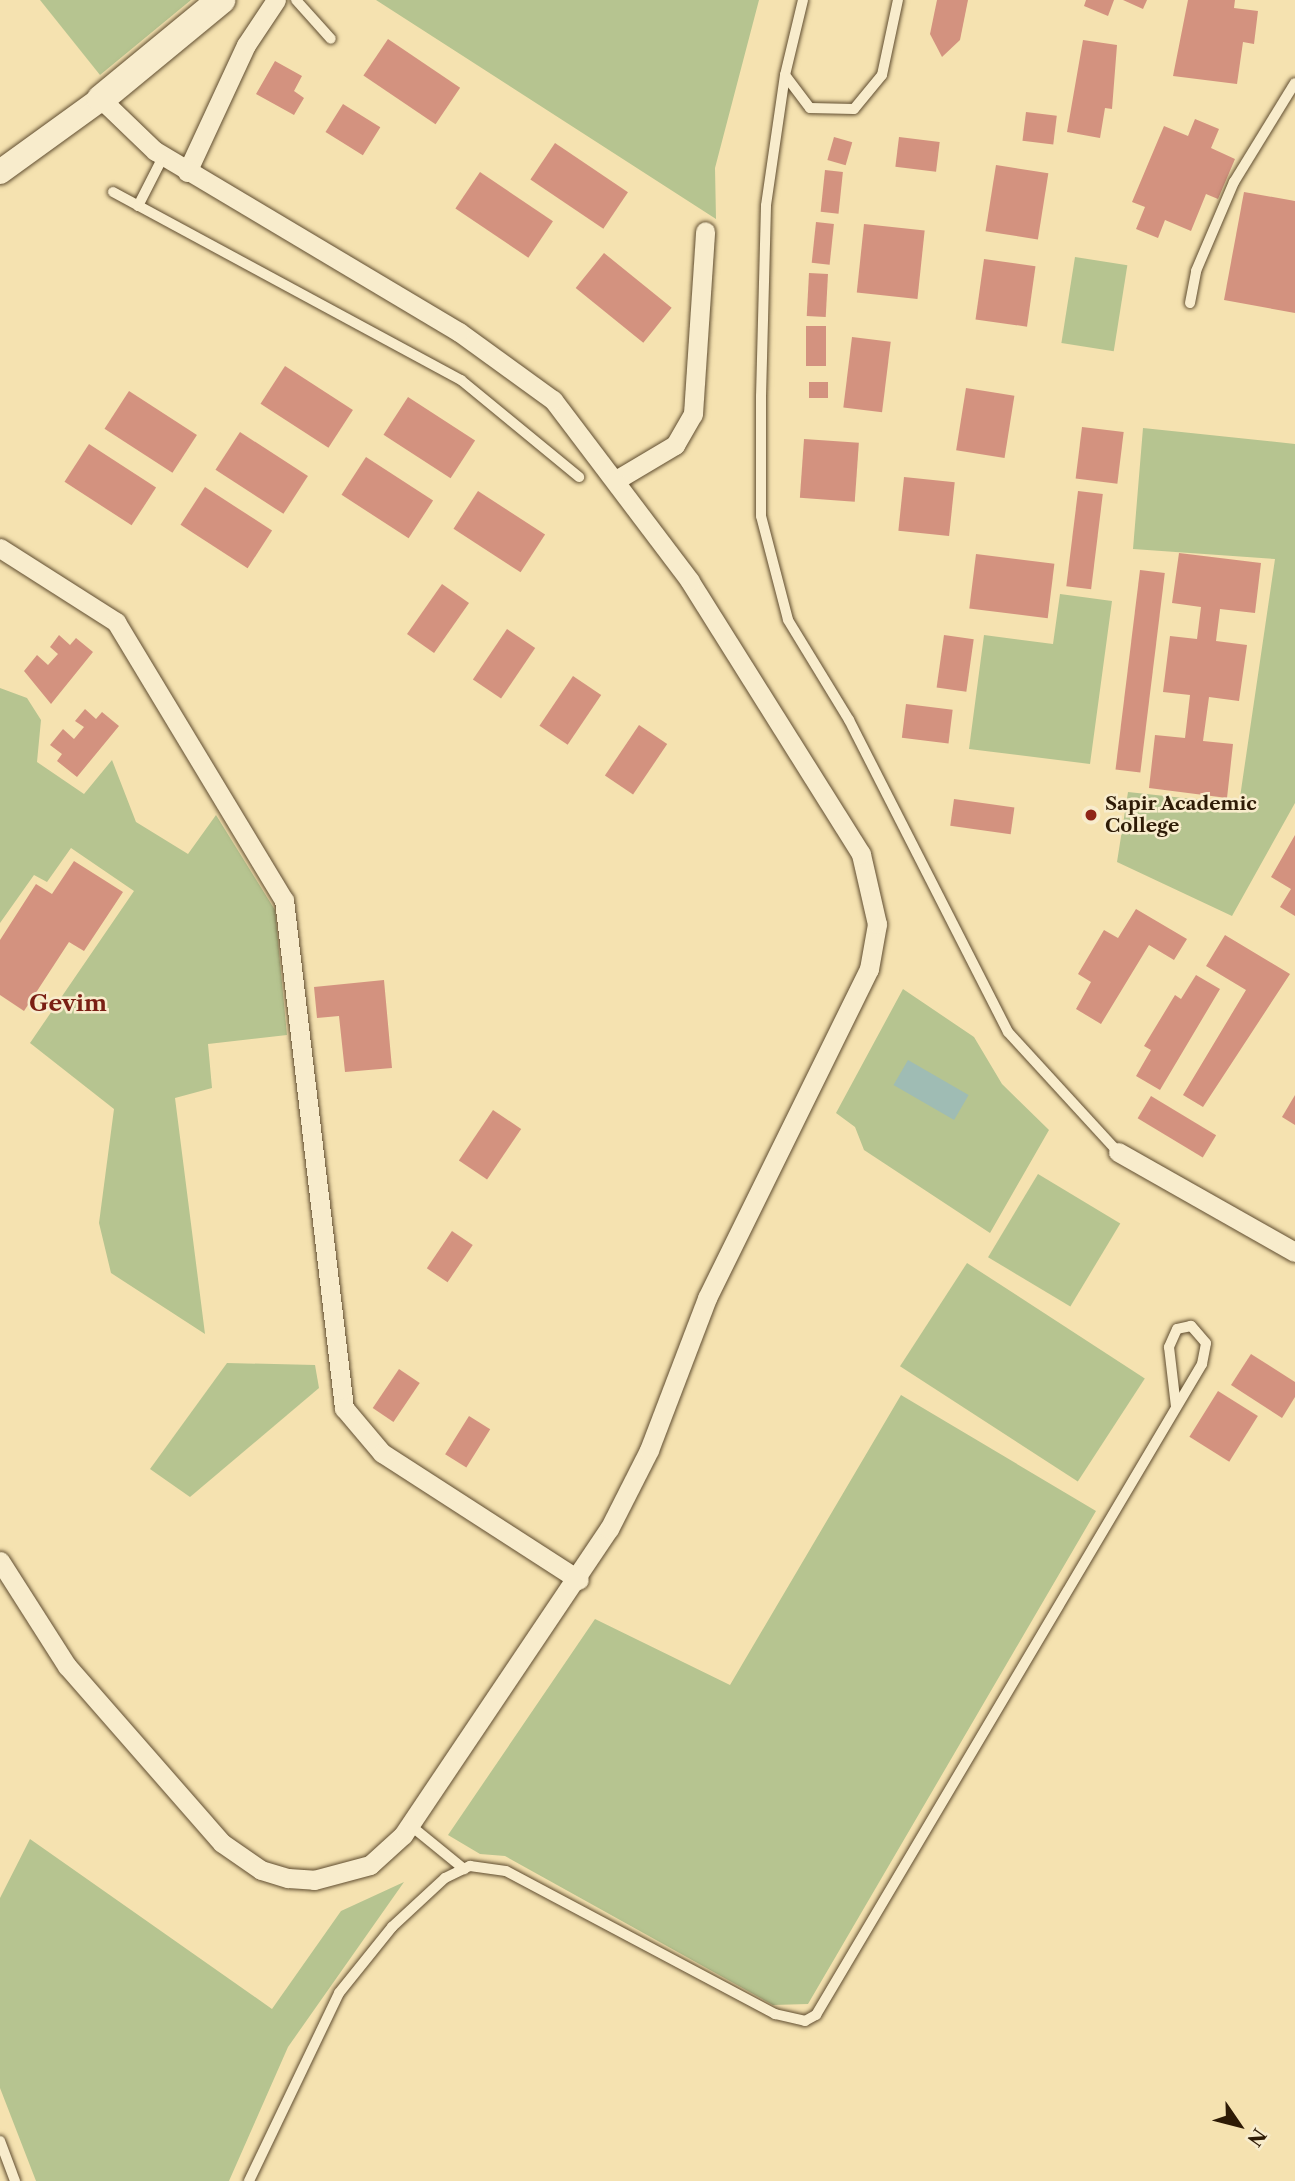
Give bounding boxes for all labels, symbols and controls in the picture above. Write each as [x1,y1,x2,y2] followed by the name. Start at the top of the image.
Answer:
[1105,793,1258,837] place label: Sapir Academic College
[1083,807,1099,823] marker: Sapir Academic College
[29,989,107,1017] district label: Gevim
[1204,2090,1274,2160] north arrow
[1242,2124,1271,2151] text: N

